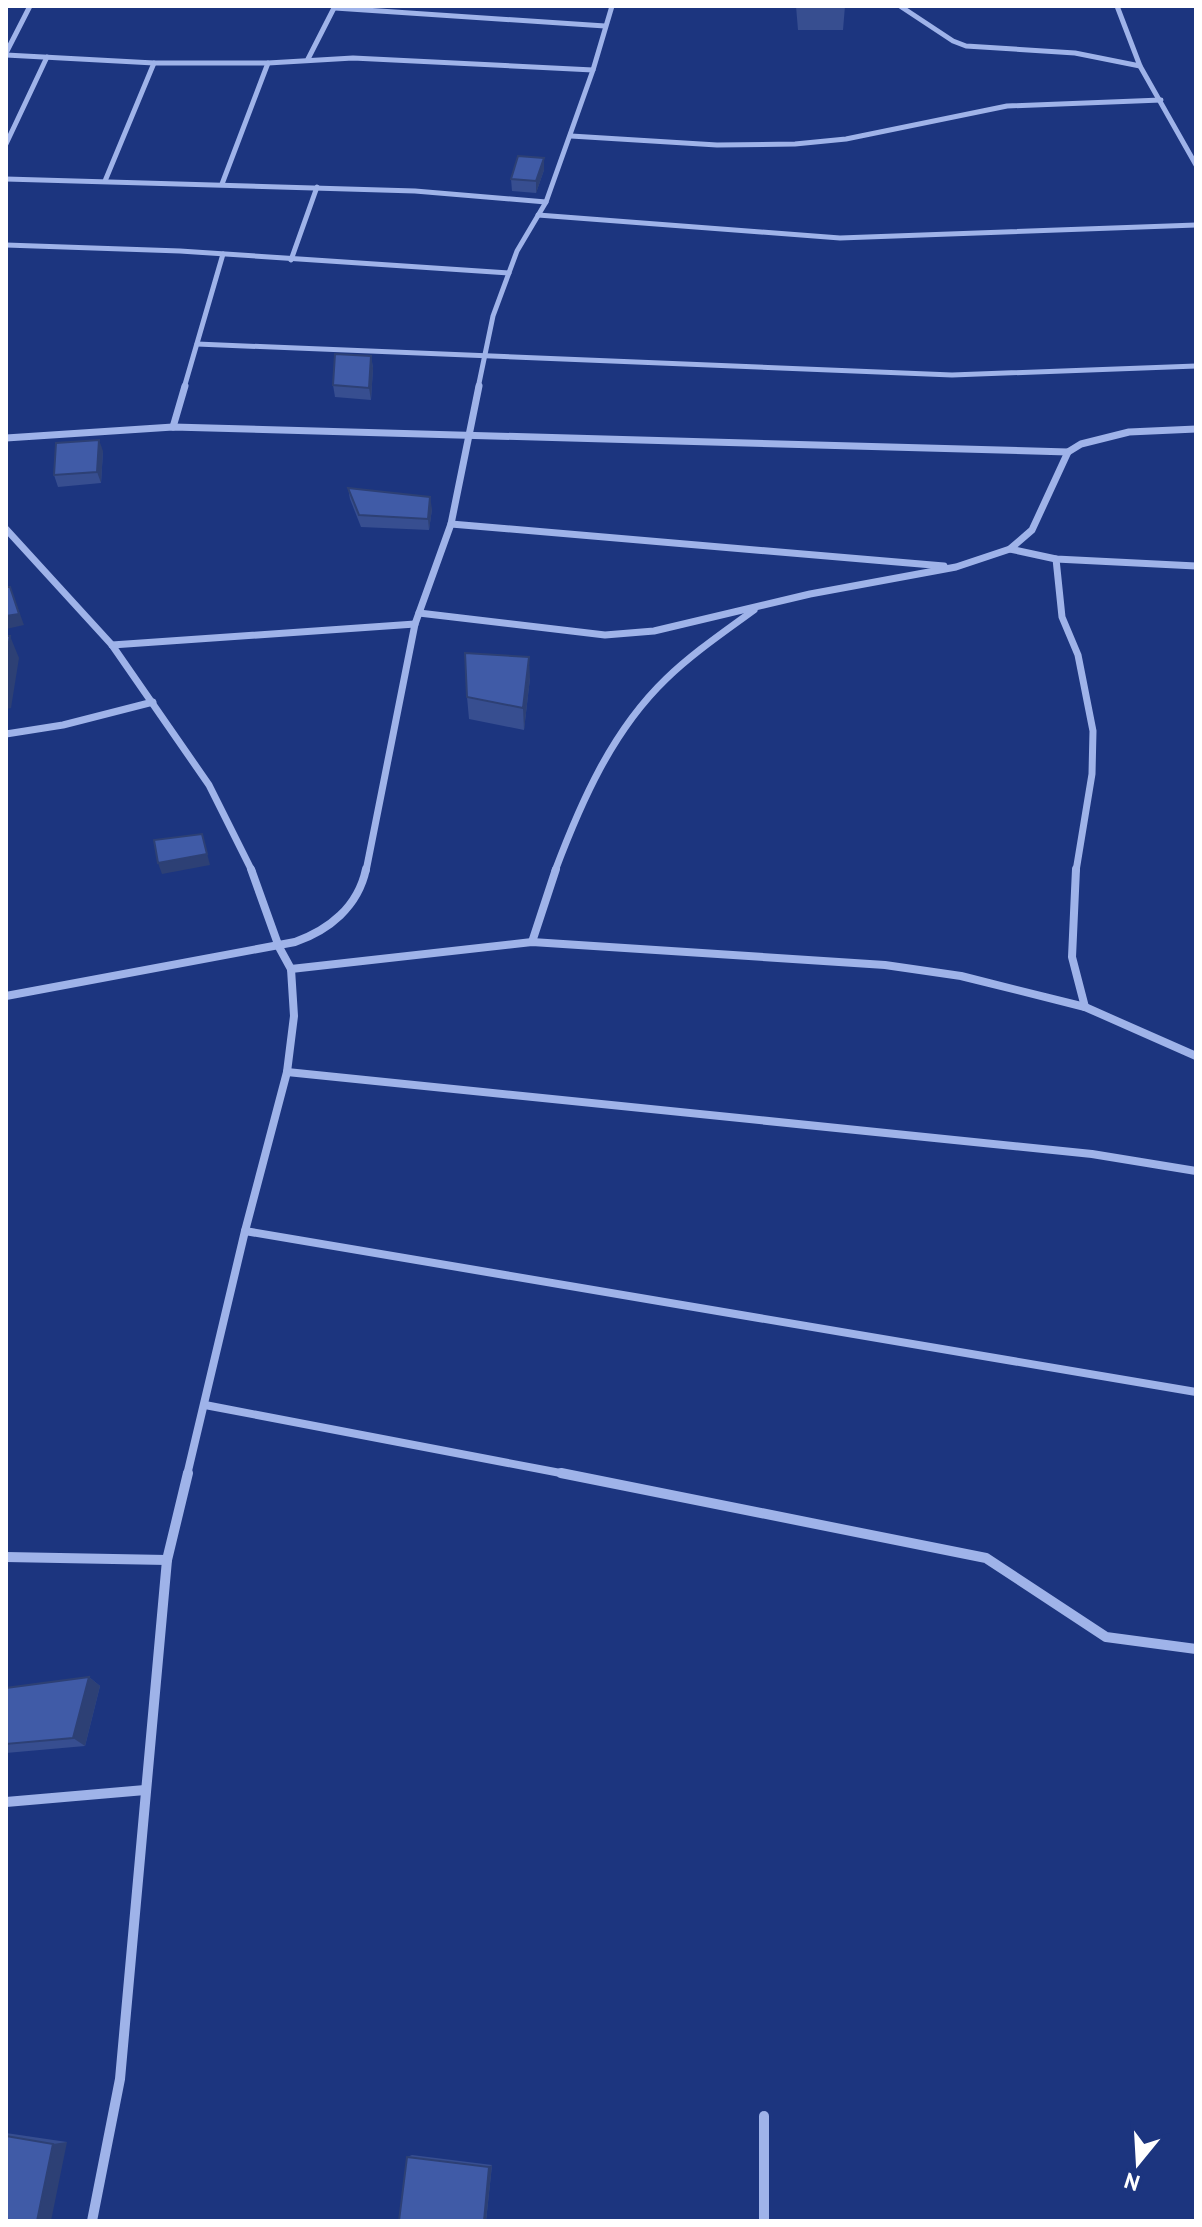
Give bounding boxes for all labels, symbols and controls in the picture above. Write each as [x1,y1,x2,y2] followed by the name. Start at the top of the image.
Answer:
[1098,2123,1178,2203] north arrow
[1121,2166,1143,2198] text: N

